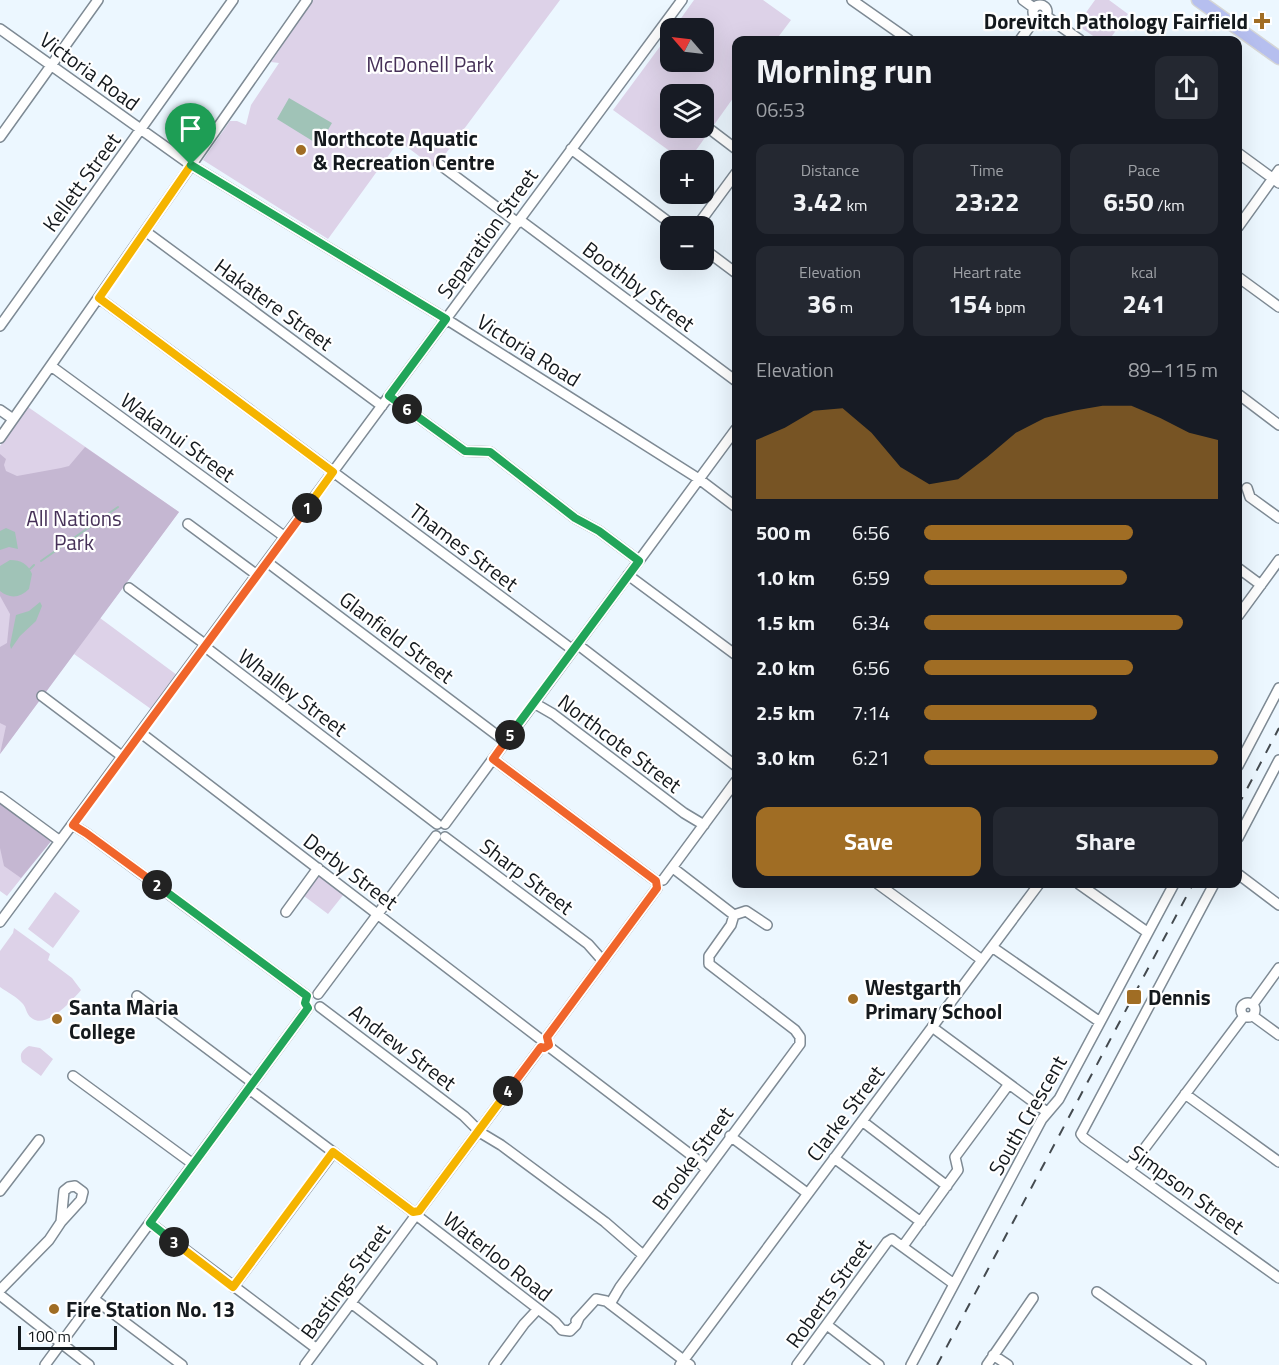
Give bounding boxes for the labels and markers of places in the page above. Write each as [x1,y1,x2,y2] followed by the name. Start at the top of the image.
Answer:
[984,5,1248,37] place label: Dorevitch Pathology Fairfield
[1253,12,1271,30] marker: Dorevitch Pathology Fairfield
[165,103,216,165] pin
[313,122,495,178] place label: Northcote Aquatic & Recreation Centre
[294,143,308,157] marker: Northcote Aquatic & Recreation Centre
[392,394,422,424] pin: 6
[292,493,322,523] pin: 1
[495,720,525,750] pin: 5
[142,870,172,900] pin: 2
[865,971,1002,1027] place label: Westgarth Primary School
[1148,981,1211,1013] place label: Dennis
[1125,988,1143,1006] marker: Dennis
[69,991,179,1047] place label: Santa Maria College
[846,992,860,1006] marker: Westgarth Primary School
[50,1012,64,1026] marker: Santa Maria College
[493,1076,523,1106] pin: 4
[159,1227,189,1257] pin: 3
[66,1293,235,1325] place label: Fire Station No. 13
[47,1302,61,1316] marker: Fire Station No. 13

